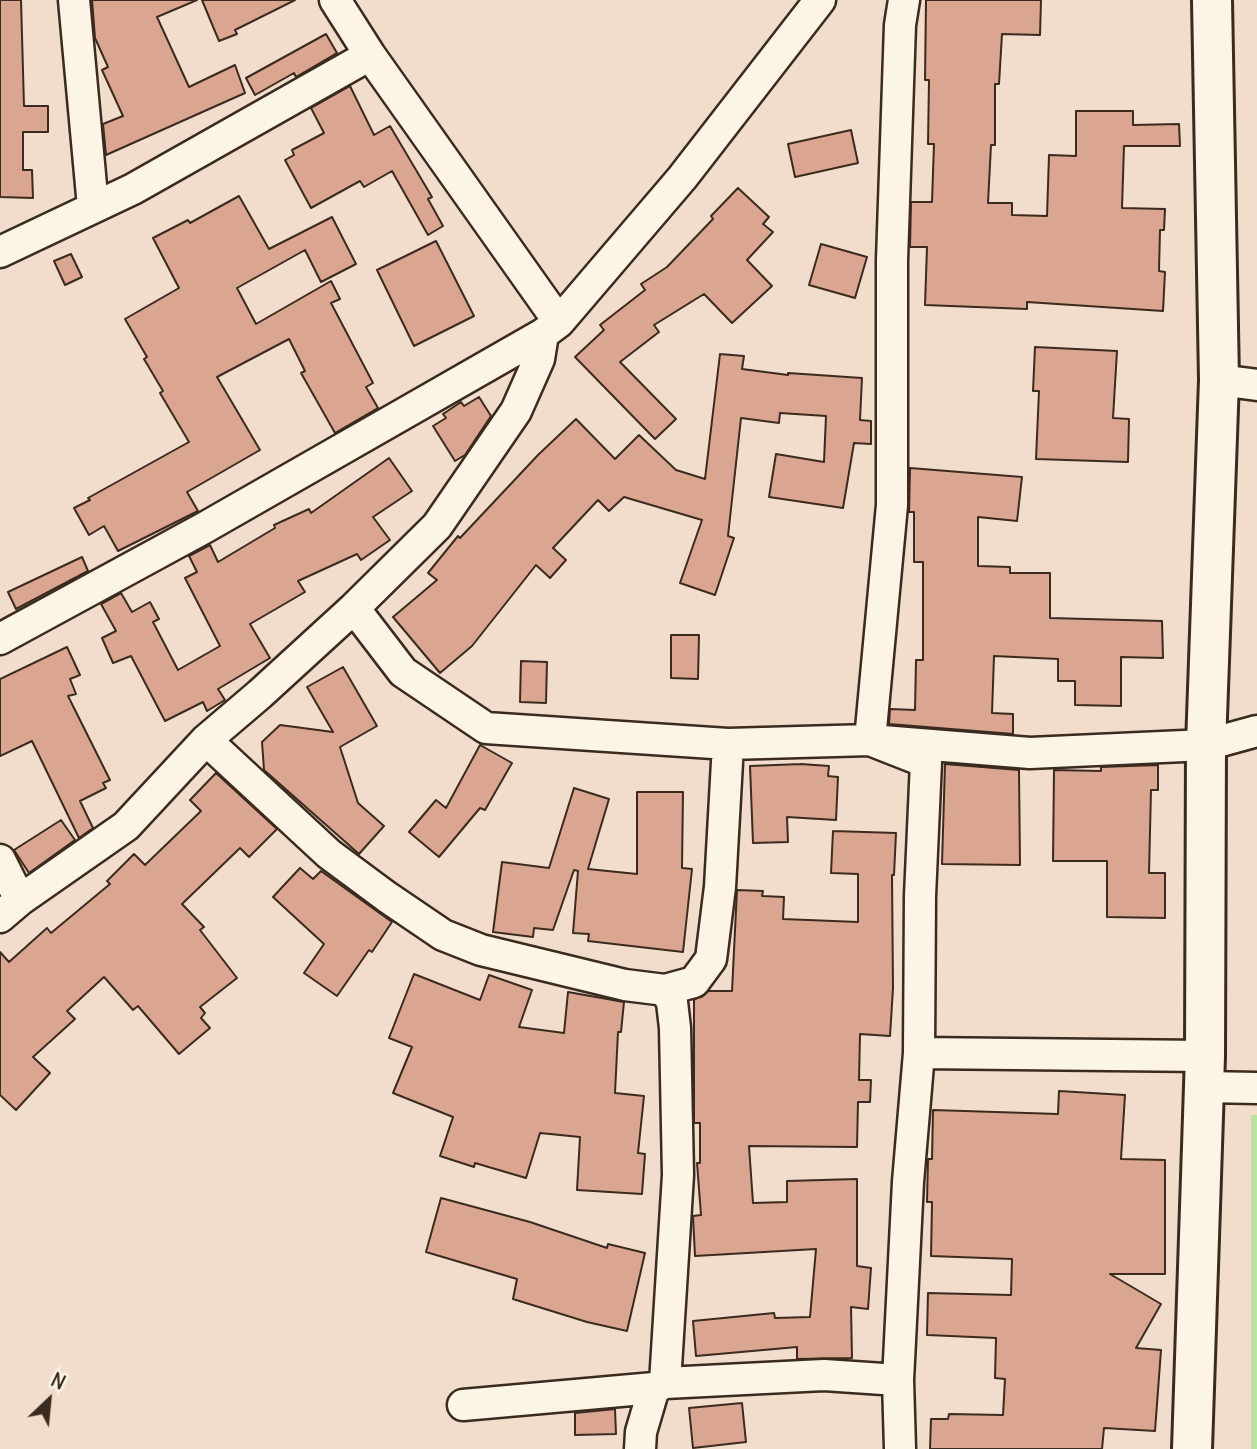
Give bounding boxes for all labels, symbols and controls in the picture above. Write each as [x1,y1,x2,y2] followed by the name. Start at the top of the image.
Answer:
[14,1365,84,1435] north arrow
[47,1367,69,1395] text: N

